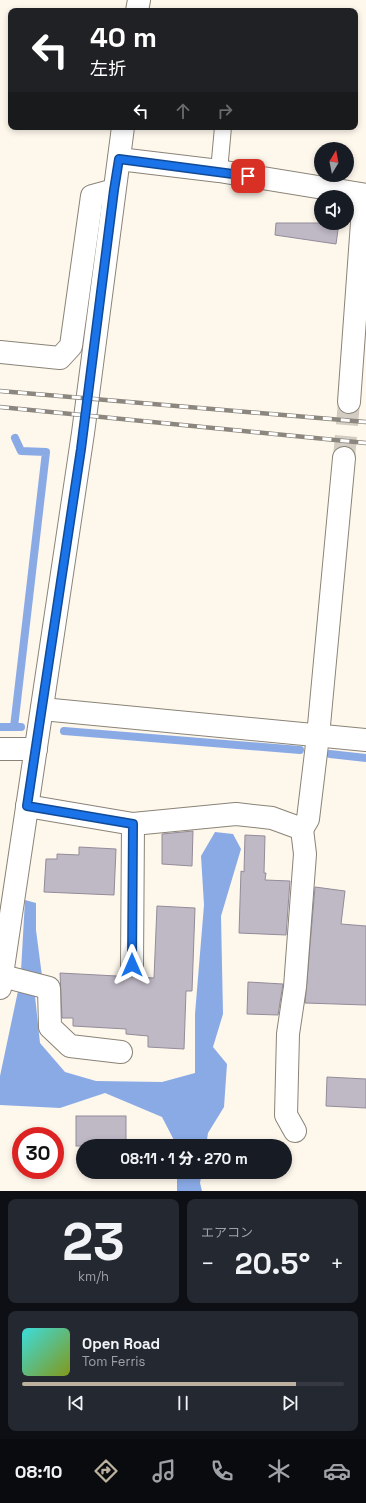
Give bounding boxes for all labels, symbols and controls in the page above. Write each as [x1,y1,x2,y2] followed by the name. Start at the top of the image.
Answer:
[90,19,157,55] text: 40 m
[24,24,76,76] icon: left
[90,57,126,80] text: 左折
[130,100,152,122] icon: left
[172,100,194,122] icon: ahead
[214,100,236,122] icon: right
[314,142,354,182] north arrow
[314,142,354,230] map controls
[231,159,265,193] pin
[237,165,259,187] icon: arrive
[314,190,354,230] button: sound
[111,944,153,986] position arrow
[12,1127,64,1179] speed limit sign: 30
[120,1149,248,1168] text: 08:11 · 1 分 · 270 m
[62,1209,125,1275] text: 23
[201,1224,253,1241] text: エアコン
[235,1244,310,1283] text: 20.5°
[201,1249,215,1277] text: −
[330,1249,344,1277] text: +
[78,1268,109,1285] text: km/h
[82,1334,160,1353] text: Open Road
[82,1353,145,1370] text: Tom Ferris
[65,1392,87,1414] icon: previous
[172,1392,194,1414] icon: pause
[279,1392,301,1414] icon: next
[92,1457,120,1485] icon: directions
[150,1457,178,1485] icon: music
[208,1457,236,1485] icon: phone
[265,1457,293,1485] icon: climate
[323,1457,351,1485] icon: car
[15,1460,63,1483] text: 08:10

